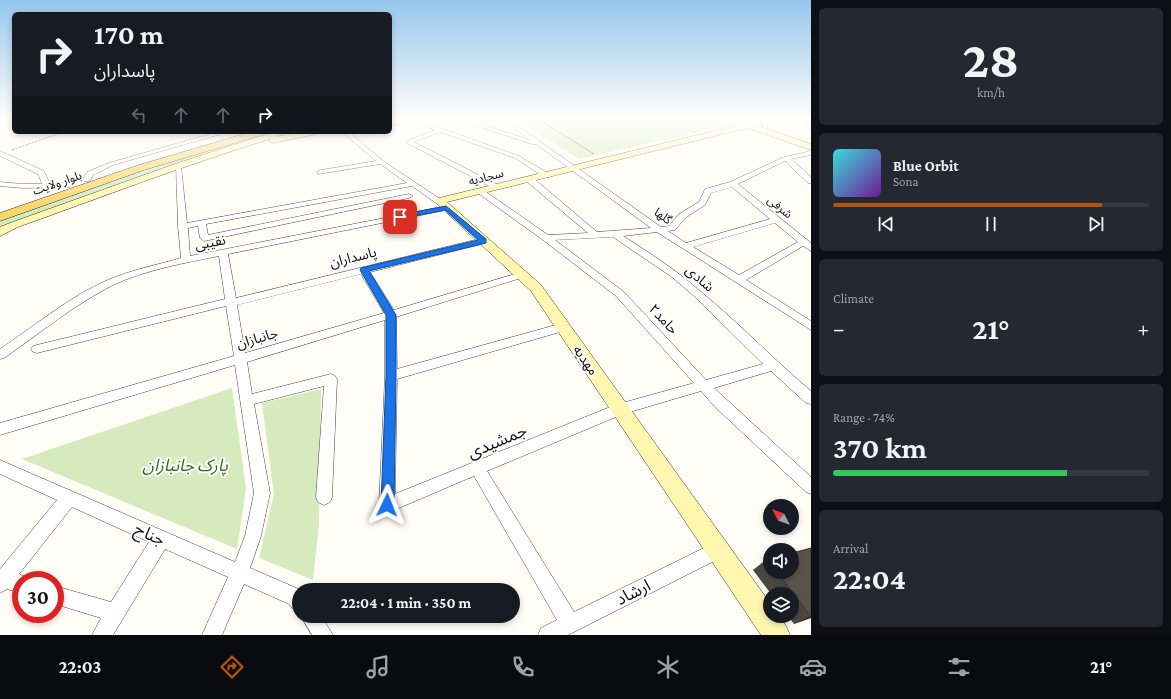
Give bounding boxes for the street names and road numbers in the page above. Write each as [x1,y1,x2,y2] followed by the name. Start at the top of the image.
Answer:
[467,166,505,188] street label: سجادیه
[31,168,83,198] street label: بلوار ولایت
[765,193,795,221] street label: شرفی
[652,205,675,228] street label: گلها
[193,231,227,254] street label: نقیبی
[328,243,379,273] street label: پاسداران
[682,261,717,295] street label: شادی
[646,301,682,337] street label: حامد۲
[234,324,280,353] street label: جانبازان
[569,342,602,379] street label: مهدیه
[465,420,530,463] street label: جمشیدی
[130,519,168,552] street label: جناح
[613,576,654,609] street label: ارشاد

